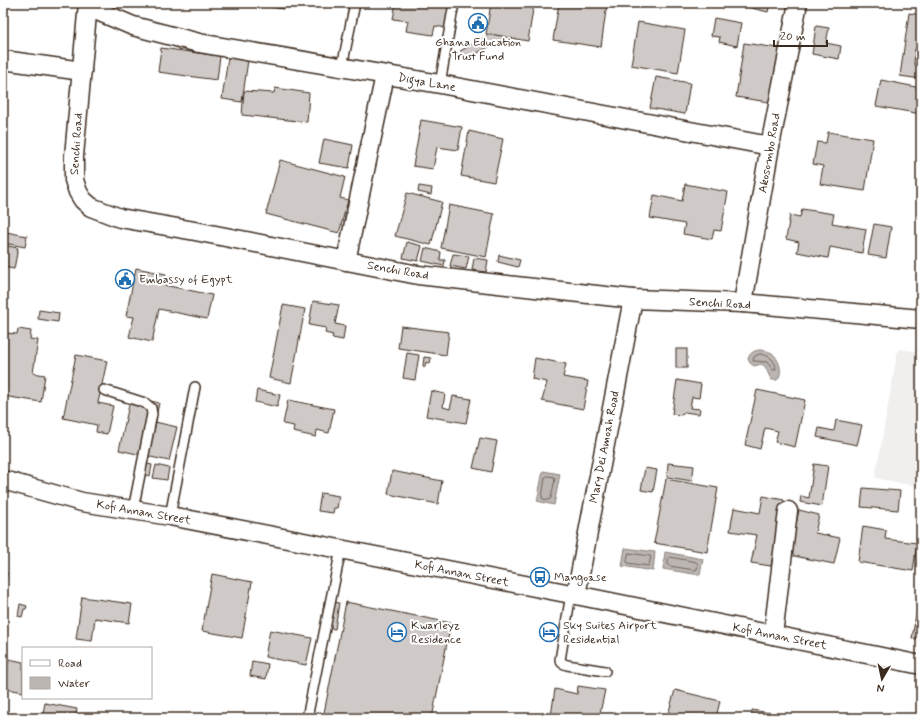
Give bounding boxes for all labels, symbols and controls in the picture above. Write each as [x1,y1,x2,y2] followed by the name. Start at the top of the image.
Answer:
[467,12,489,34] public building icon: Ghana Education Trust Fund
[774,22,827,48] scale bar
[780,29,806,45] text: 20 m
[435,35,521,65] place label: Ghana Education Trust Fund
[396,70,457,97] street label: Digya Lane
[755,112,785,194] street label: Akosombo Road
[67,113,87,176] street label: Senchi Road
[366,258,430,284] street label: Senchi Road
[114,268,136,290] public building icon: Embassy of Egypt
[139,272,233,288] place label: Embassy of Egypt
[688,294,751,314] street label: Senchi Road
[586,390,624,505] street label: Mary Dei Amoah Road
[95,497,192,529] street label: Kofi Annan Street
[413,557,510,591] street label: Kofi Annan Street
[529,566,551,588] bus stop icon: Mangoase
[554,570,607,586] place label: Mangoase
[411,618,462,648] place label: Kwarleyz Residence
[563,618,657,648] place label: Sky Suites Airport Residential
[731,620,828,654] street label: Kofi Annan Street
[386,621,408,643] hotel icon: Kwarleyz Residence
[538,621,560,643] hotel icon: Sky Suites Airport Residential
[22,647,152,699] legend
[58,656,82,672] text: Road
[862,659,902,699] north arrow
[58,676,90,692] text: Water
[876,680,885,695] text: N

